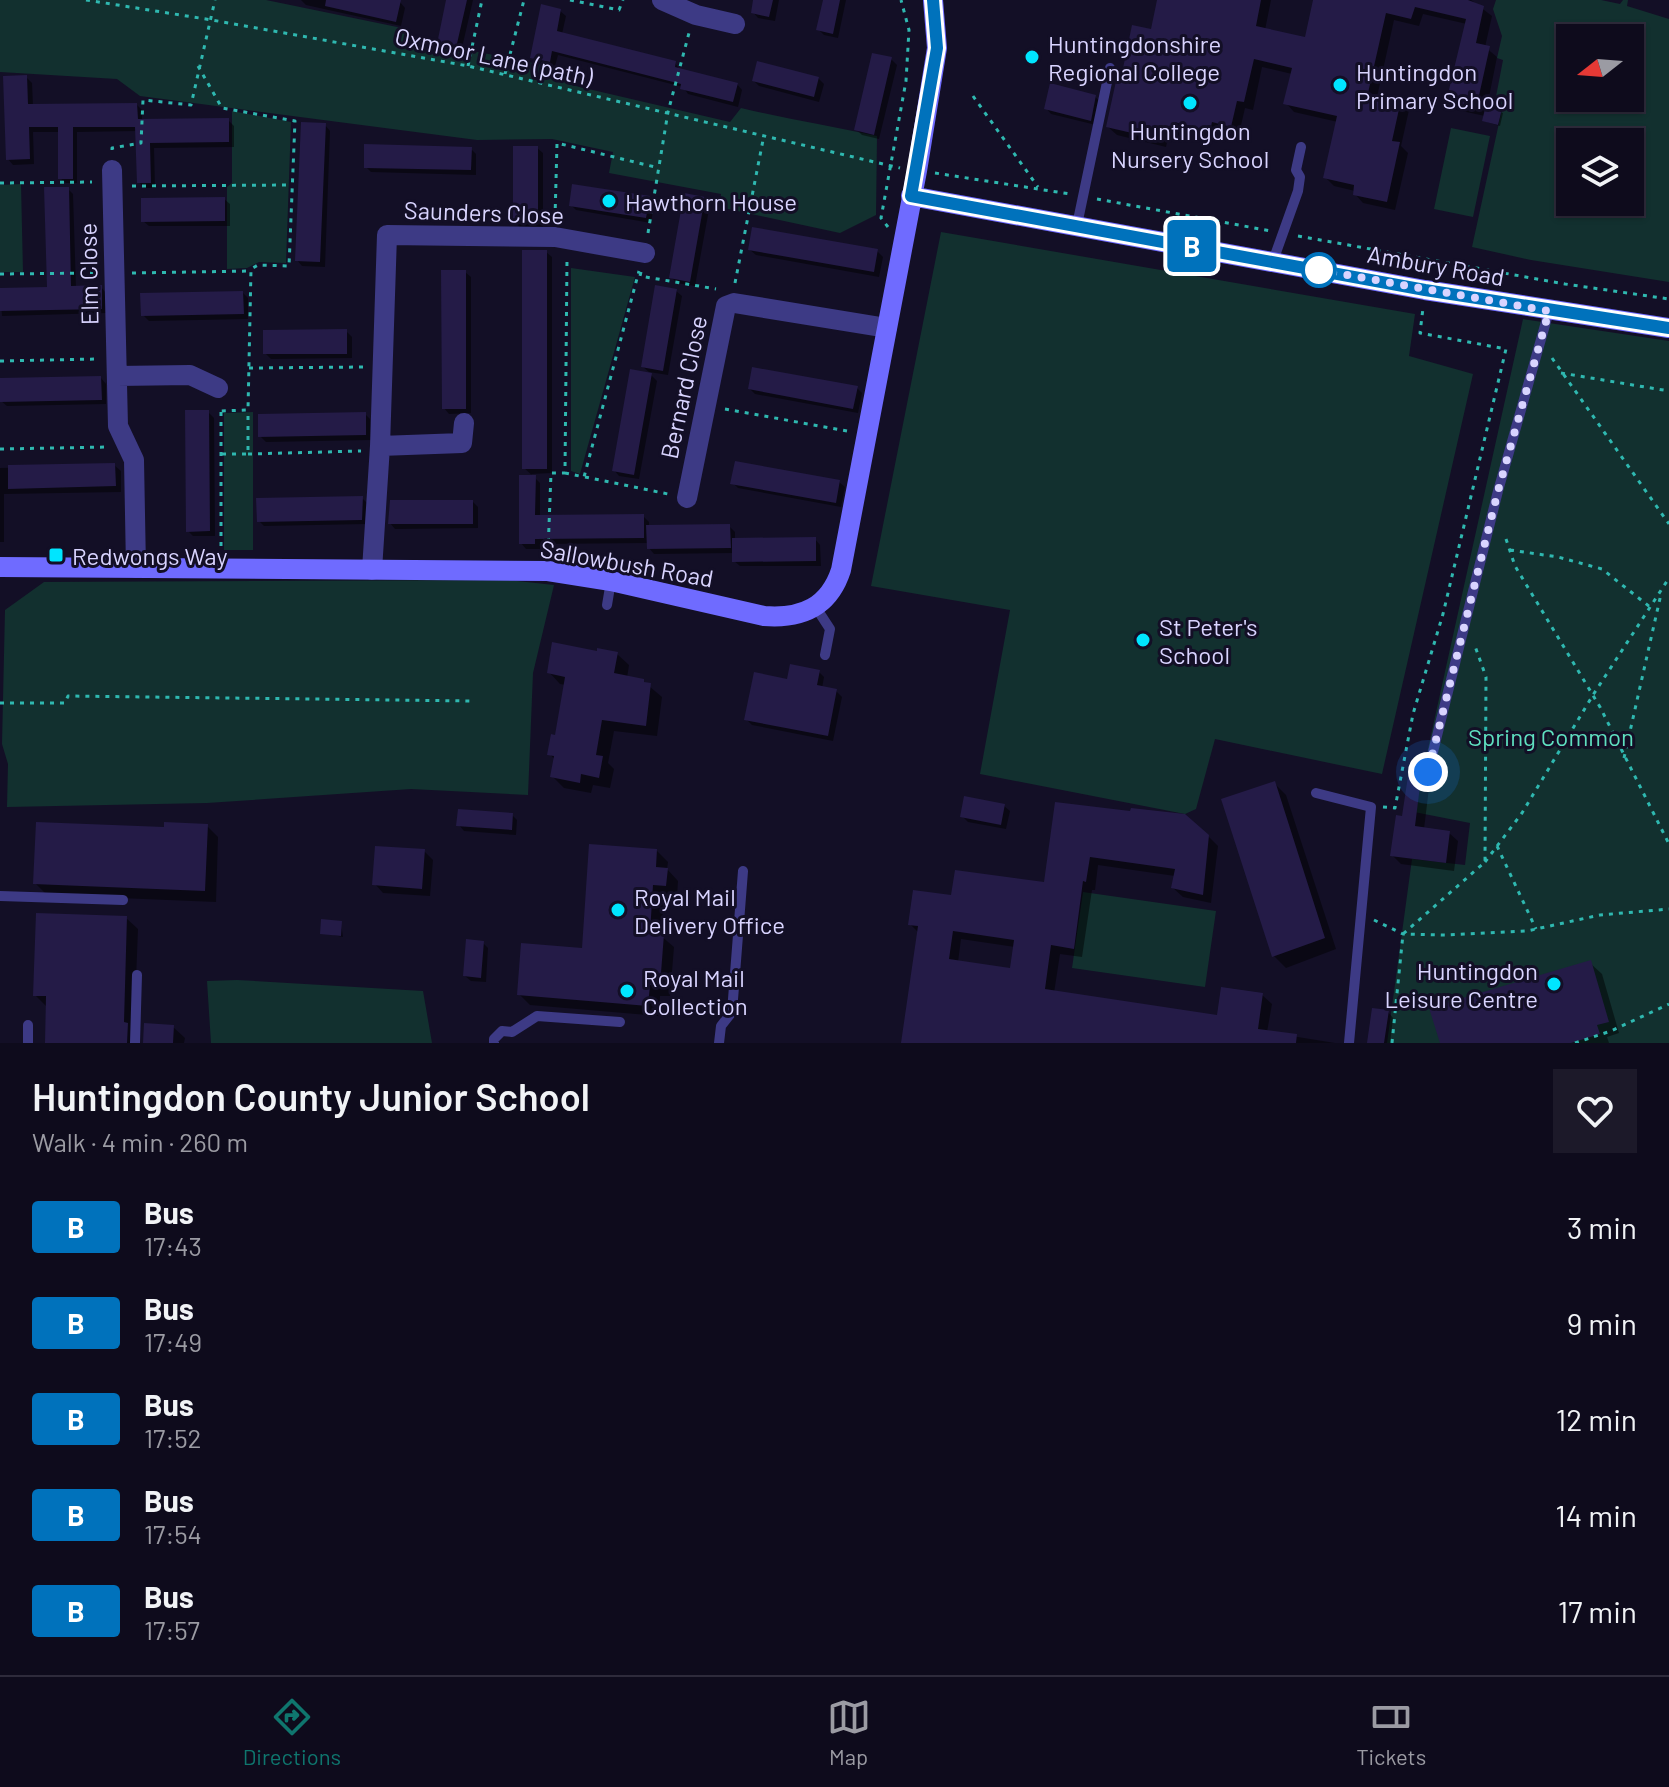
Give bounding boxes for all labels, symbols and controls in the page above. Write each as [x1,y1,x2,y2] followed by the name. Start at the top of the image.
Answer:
[392,21,596,91] street label: Oxmoor Lane (path)
[1556,24,1644,112] north arrow
[1556,24,1644,216] map controls
[1048,29,1221,86] place label: Huntingdonshire Regional College
[1023,48,1041,66] marker: Huntingdonshire Regional College
[1356,57,1513,114] place label: Huntingdon Primary School
[1331,76,1349,94] marker: Huntingdon Primary School
[1181,94,1199,112] marker: Huntingdon Nursery School
[1111,116,1269,173] place label: Huntingdon Nursery School
[1556,128,1644,216] button: layers
[625,187,797,216] place label: Hawthorn House
[600,192,618,210] marker: Hawthorn House
[403,195,565,229] street label: Saunders Close
[1166,220,1218,272] line badge: B
[73,223,103,325] street label: Elm Close
[1183,229,1201,263] text: B
[1365,239,1507,291] street label: Ambury Road
[1302,253,1336,287] unlabelled marker
[654,313,712,461] street label: Bernard Close
[538,533,716,593] street label: Sallowbush Road
[72,541,228,570] place label: Redwongs Way
[47,546,65,564] marker: Redwongs Way
[1159,612,1258,669] place label: St Peter's School
[1134,631,1152,649] marker: St Peter's School
[1468,722,1634,751] park label: Spring Common
[1408,752,1448,792] your location
[634,882,785,939] place label: Royal Mail Delivery Office
[609,901,627,919] marker: Royal Mail Delivery Office
[1384,956,1538,1013] place label: Huntingdon Leisure Centre
[643,963,748,1020] place label: Royal Mail Collection
[1545,975,1563,993] marker: Huntingdon Leisure Centre
[618,982,636,1000] marker: Royal Mail Collection
[1553,1069,1637,1153] button: heart
[32,1073,590,1119] text: Huntingdon County Junior School
[32,1126,248,1157] text: Walk · 4 min · 260 m
[144,1194,194,1230] text: Bus
[1567,1209,1637,1245] text: 3 min
[67,1210,85,1244] text: B
[144,1230,202,1261] text: 17:43
[144,1290,194,1326] text: Bus
[1567,1305,1637,1341] text: 9 min
[67,1306,85,1340] text: B
[144,1326,202,1357] text: 17:49
[144,1386,194,1422] text: Bus
[1556,1401,1637,1437] text: 12 min
[67,1402,85,1436] text: B
[144,1422,202,1453] text: 17:52
[144,1482,194,1518] text: Bus
[1555,1497,1637,1533] text: 14 min
[67,1498,85,1532] text: B
[144,1518,202,1549] text: 17:54
[144,1578,194,1614] text: Bus
[1558,1593,1637,1629] text: 17 min
[67,1594,85,1628] text: B
[144,1614,200,1645] text: 17:57
[243,1695,341,1769] tab: Directions
[827,1695,871,1769] tab: Map
[1356,1695,1426,1769] tab: Tickets

